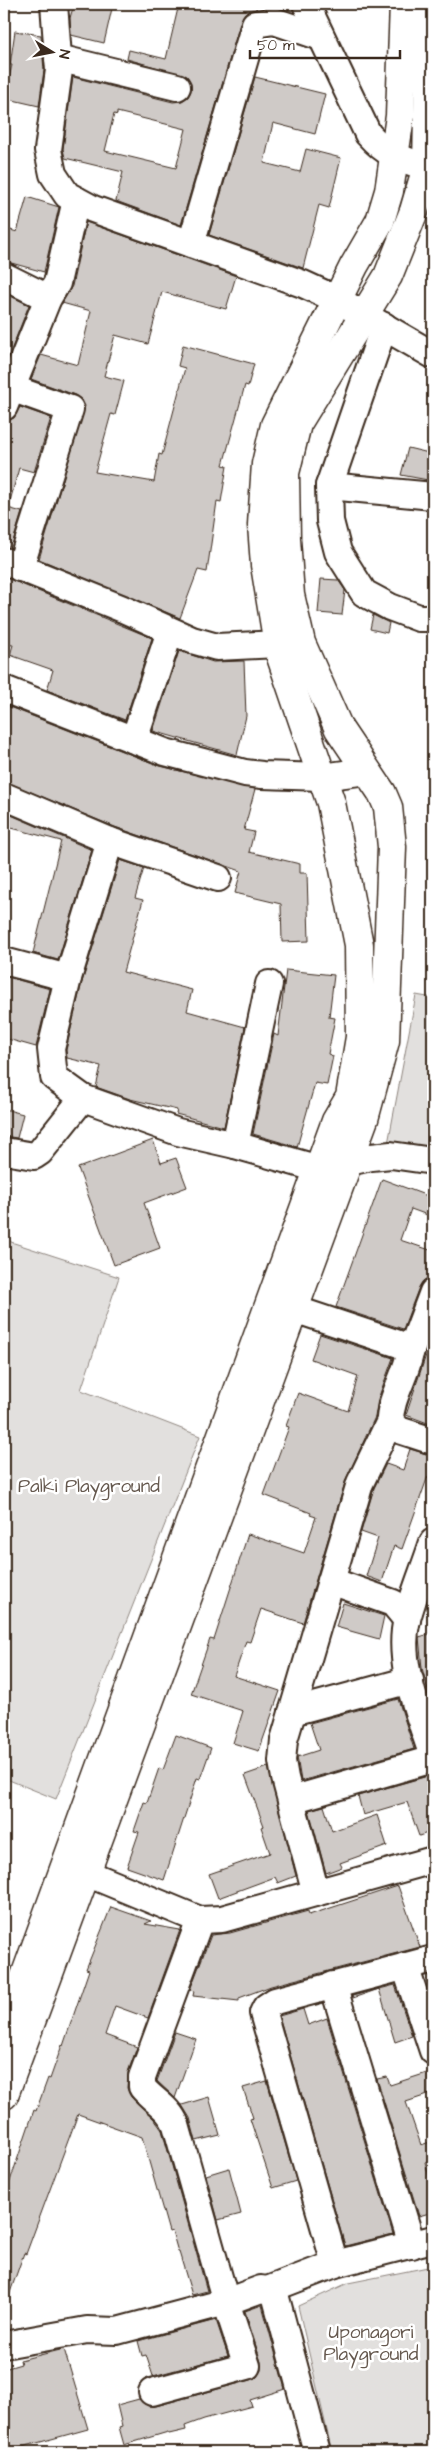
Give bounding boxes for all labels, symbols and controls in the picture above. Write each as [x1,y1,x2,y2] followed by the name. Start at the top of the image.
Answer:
[28,28,78,78] north arrow
[250,28,400,60] scale bar
[257,35,295,56] text: 50 m
[53,48,74,60] text: N
[18,1473,160,1501] park label: Palki Playground
[323,2319,419,2369] park label: Uponagori Playground

